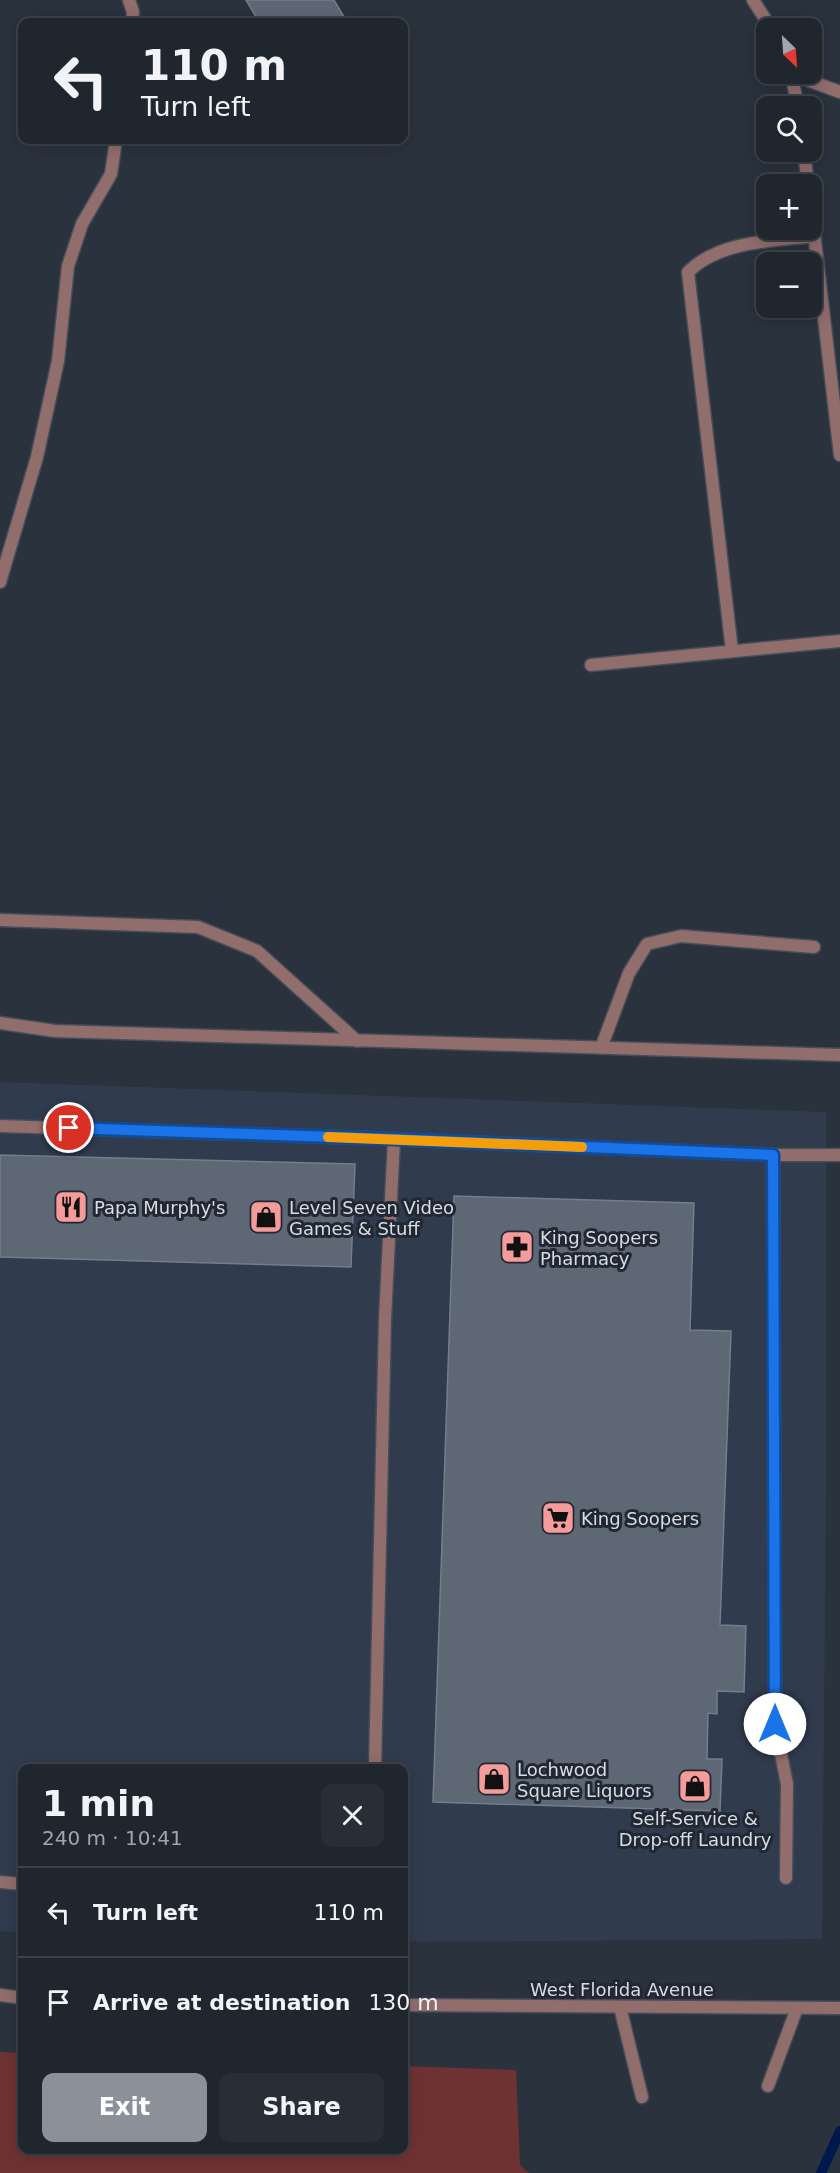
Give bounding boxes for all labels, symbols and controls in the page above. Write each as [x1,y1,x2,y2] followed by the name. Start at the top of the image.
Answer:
[756,18,822,84] north arrow
[756,18,822,318] map controls
[141,41,287,90] text: 110 m
[42,42,120,120] icon: left
[141,91,251,122] text: Turn left
[756,96,822,162] button: search
[756,174,822,240] button: +
[756,252,822,318] button: −
[43,1102,94,1153] pin
[52,1111,85,1144] icon: arrive
[53,1189,89,1225] restaurant icon: Papa Murphy's
[94,1197,225,1218] place label: Papa Murphy's
[289,1197,454,1239] place label: Level Seven Video Games & Stuff
[248,1199,284,1235] shop icon: Level Seven Video Games & Stuff
[540,1227,658,1269] place label: King Soopers Pharmacy
[499,1229,535,1265] pharmacy icon: King Soopers Pharmacy
[540,1500,576,1536] supermarket icon: King Soopers
[581,1508,699,1529] place label: King Soopers
[743,1692,807,1756] position arrow
[517,1759,652,1801] place label: Lochwood Square Liquors
[476,1761,512,1797] shop icon: Lochwood Square Liquors
[677,1768,713,1804] shop icon: Self-Service & Drop-off Laundry
[42,1783,155,1824] text: 1 min
[321,1784,384,1847] button: close
[619,1808,772,1850] place label: Self-Service & Drop-off Laundry
[42,1826,183,1850] text: 240 m · 10:41
[42,1896,75,1929] icon: left
[93,1900,198,1925] text: Turn left
[314,1900,384,1925] text: 110 m
[530,1979,714,2000] street label: West Florida Avenue
[42,1986,75,2019] icon: arrive
[93,1990,350,2015] text: Arrive at destination
[368,1990,439,2015] text: 130 m
[42,2073,207,2142] button: Exit
[219,2073,384,2142] button: Share

